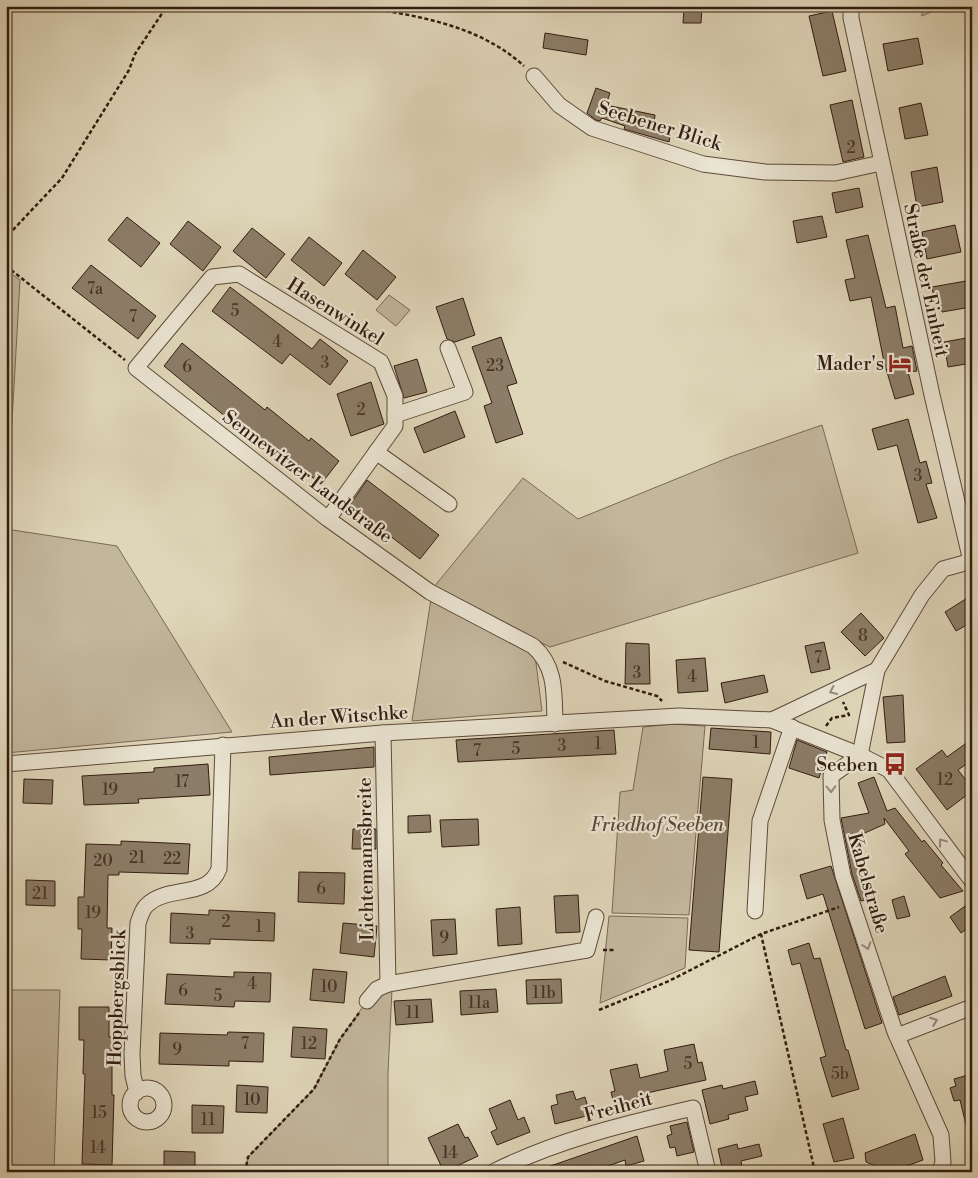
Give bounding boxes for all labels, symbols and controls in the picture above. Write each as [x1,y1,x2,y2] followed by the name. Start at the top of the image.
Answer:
[595,96,726,157] street label: Seebener Blick
[846,138,856,158] house number: 2
[898,201,954,359] street label: Straße der Einheit
[283,273,389,351] street label: Hasenwinkel
[87,279,104,299] house number: 7a
[231,301,240,321] house number: 5
[129,307,137,327] house number: 7
[272,332,282,352] house number: 4
[887,350,913,376] hotel icon: Mader's
[816,352,884,376] place label: Mader's
[321,353,330,373] house number: 3
[486,356,504,376] house number: 23
[182,357,192,377] house number: 6
[356,400,366,420] house number: 2
[218,405,397,549] street label: Sennewitzer Landstraße
[914,466,923,486] house number: 3
[858,626,868,646] house number: 8
[814,648,822,668] house number: 7
[633,663,642,683] house number: 3
[687,667,697,687] house number: 4
[829,685,838,695] one-way arrow
[268,700,409,734] street label: An der Witschke
[753,733,760,753] house number: 1
[595,734,602,754] house number: 1
[558,736,567,756] house number: 3
[512,739,521,759] house number: 5
[473,741,481,761] house number: 7
[882,751,908,777] bus stop icon: Seeben
[816,753,878,777] place label: Seeben
[937,770,953,790] house number: 12
[175,772,189,792] house number: 17
[353,777,379,941] street label: Lichtemannsbreite
[102,780,118,800] house number: 19
[826,785,837,793] one-way arrow
[590,813,724,837] park label: Friedhof Seeben
[842,830,894,936] street label: Kabelstraße
[940,839,948,848] one-way arrow
[129,848,145,868] house number: 21
[163,849,181,869] house number: 22
[93,851,113,871] house number: 20
[316,879,326,899] house number: 6
[32,884,48,904] house number: 21
[85,903,101,923] house number: 19
[221,912,231,932] house number: 2
[256,917,263,937] house number: 1
[186,924,195,944] house number: 3
[103,928,131,1067] street label: Hoppbergsblick
[439,928,449,948] house number: 9
[861,941,871,950] one-way arrow
[247,974,257,994] house number: 4
[321,977,338,997] house number: 10
[178,981,188,1001] house number: 6
[532,983,556,1003] house number: 11b
[214,986,223,1006] house number: 5
[468,993,491,1013] house number: 11a
[406,1003,420,1023] house number: 11
[930,1017,938,1027] one-way arrow
[241,1034,249,1054] house number: 7
[301,1034,317,1054] house number: 12
[172,1040,182,1060] house number: 9
[684,1054,693,1074] house number: 5
[831,1064,849,1084] house number: 5b
[581,1086,655,1128] street label: Freiheit
[244,1090,261,1110] house number: 10
[91,1103,107,1123] house number: 15
[201,1110,215,1130] house number: 11
[90,1138,106,1158] house number: 14
[442,1143,458,1163] house number: 14

